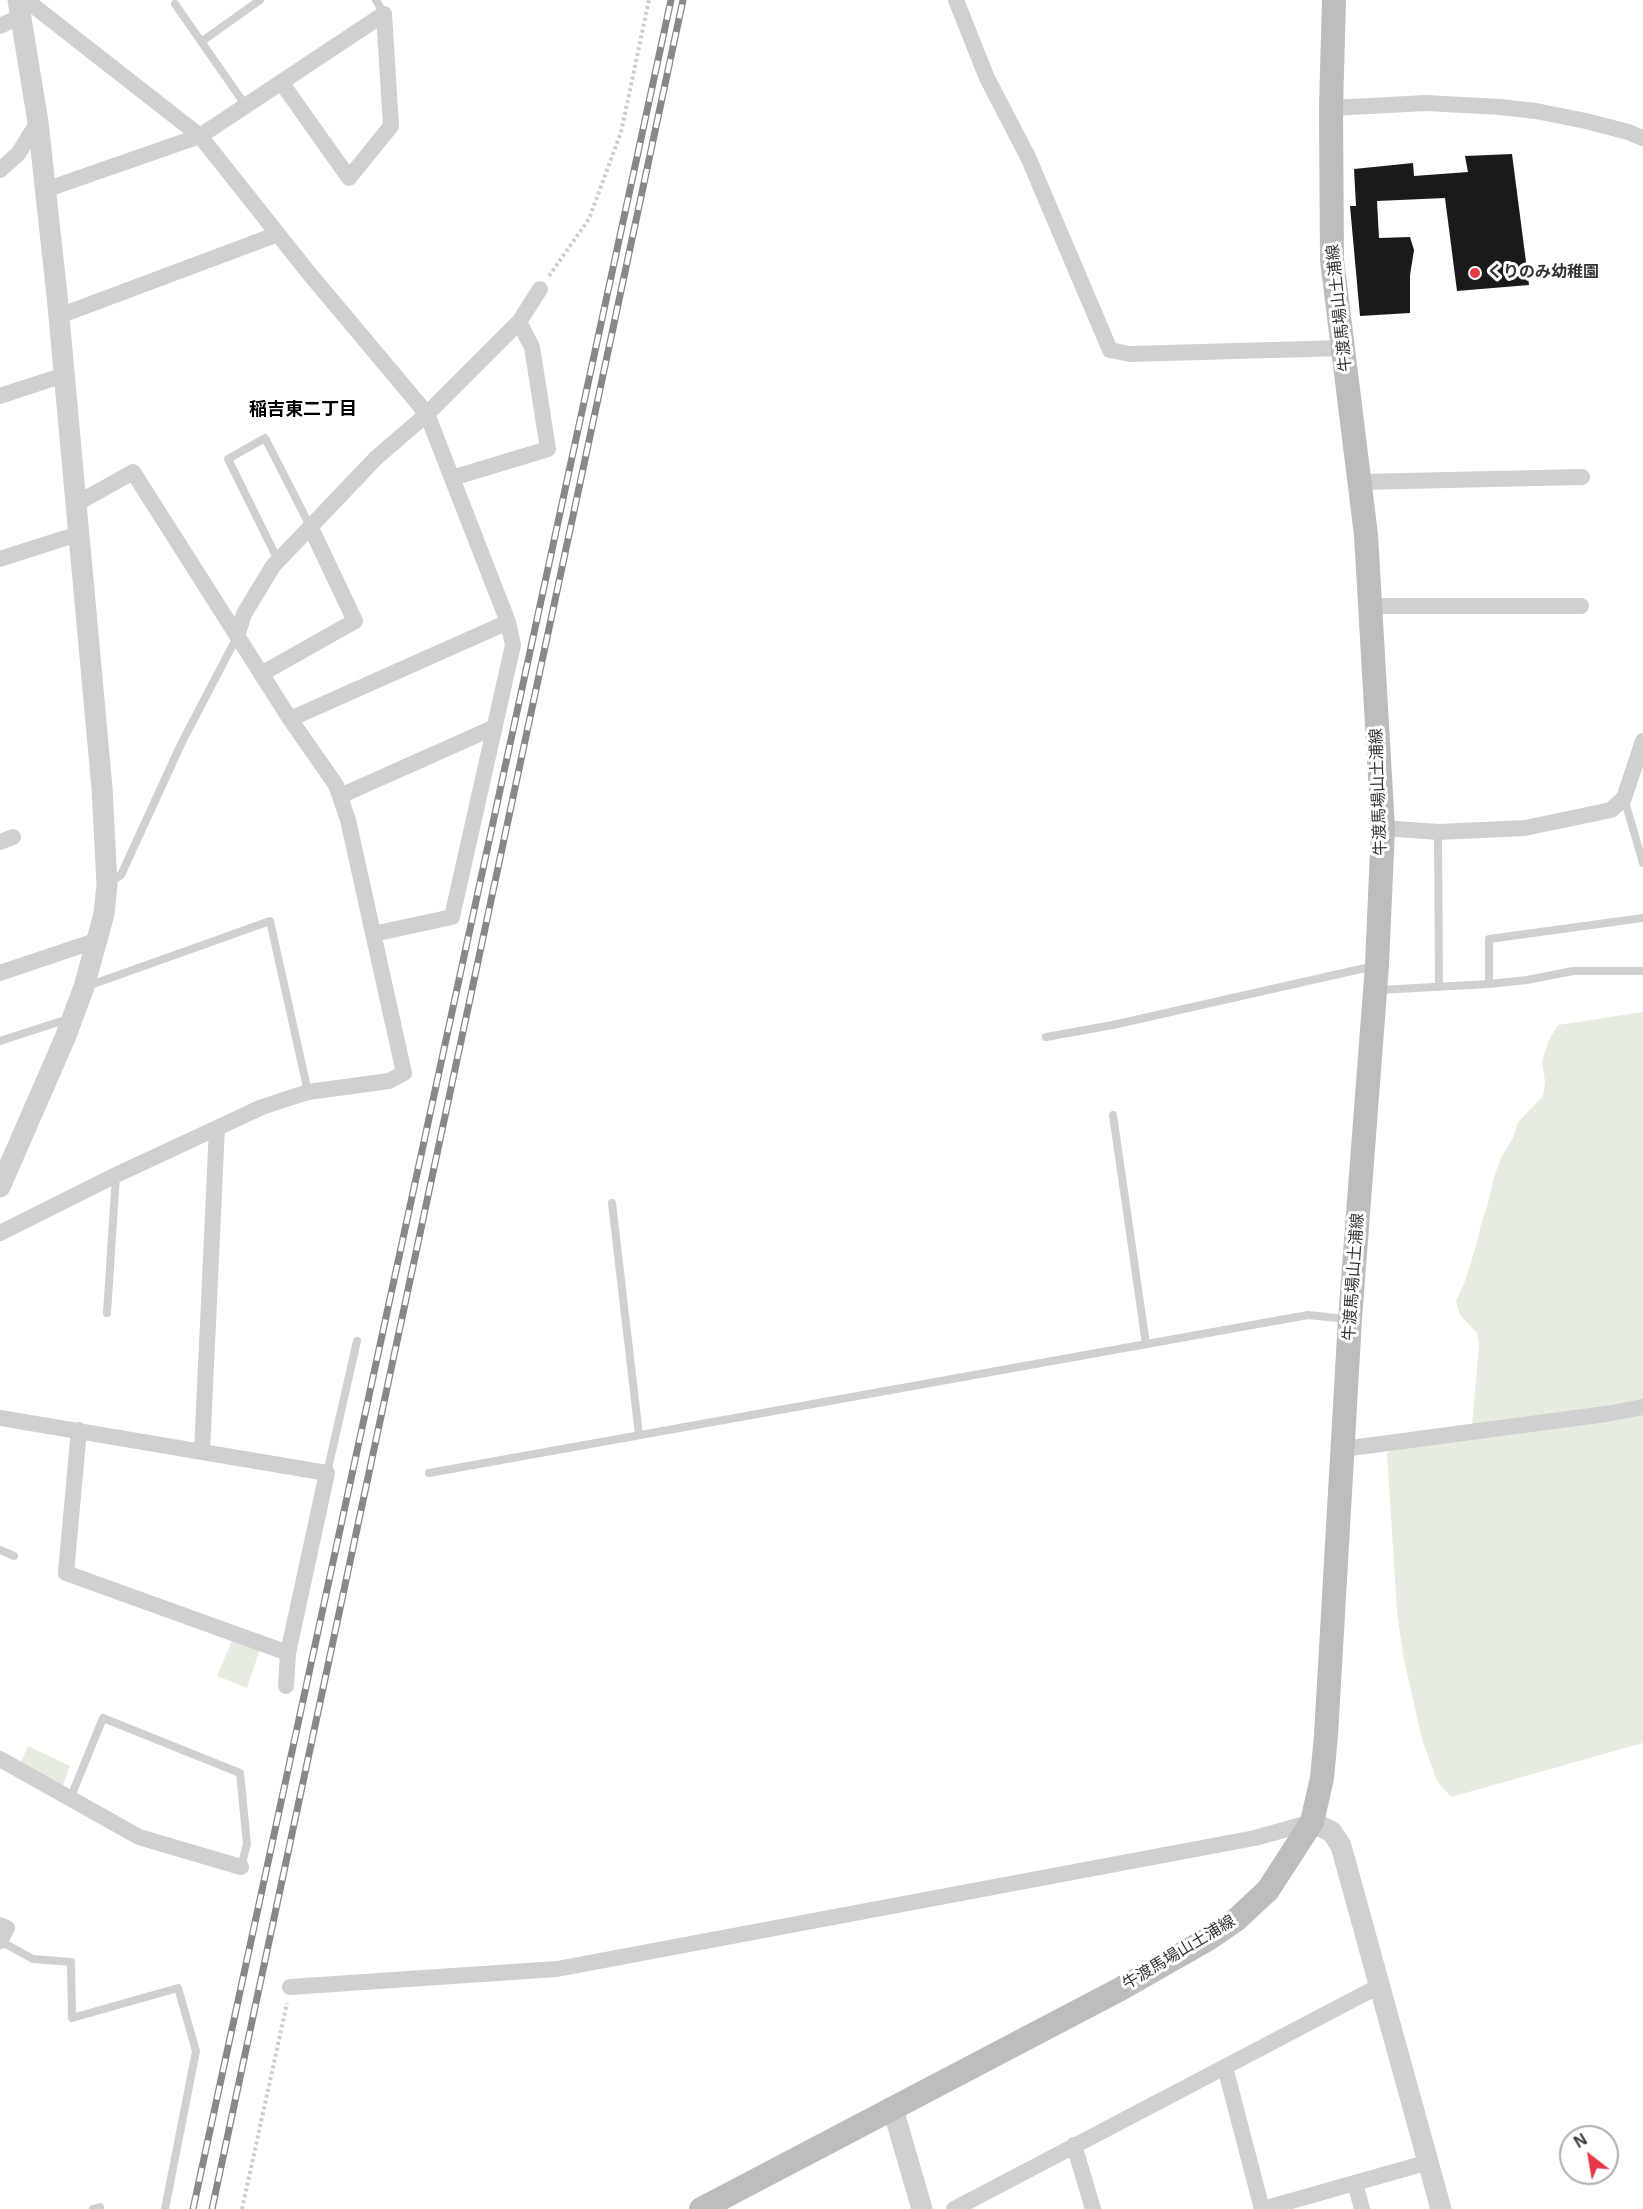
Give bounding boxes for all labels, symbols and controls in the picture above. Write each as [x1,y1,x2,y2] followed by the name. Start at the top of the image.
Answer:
[1324,243,1356,373] street label: 牛渡馬場山土浦線
[1487,263,1599,283] place label: くりのみ幼稚園
[1468,266,1482,280] marker: くりのみ幼稚園
[249,399,357,421] district label: 稲吉東二丁目
[1367,728,1391,856] street label: 牛渡馬場山土浦線
[1340,1212,1368,1342] street label: 牛渡馬場山土浦線
[1119,1912,1239,1994] street label: 牛渡馬場山土浦線
[1559,2125,1619,2185] north arrow
[1571,2131,1590,2151] text: N

